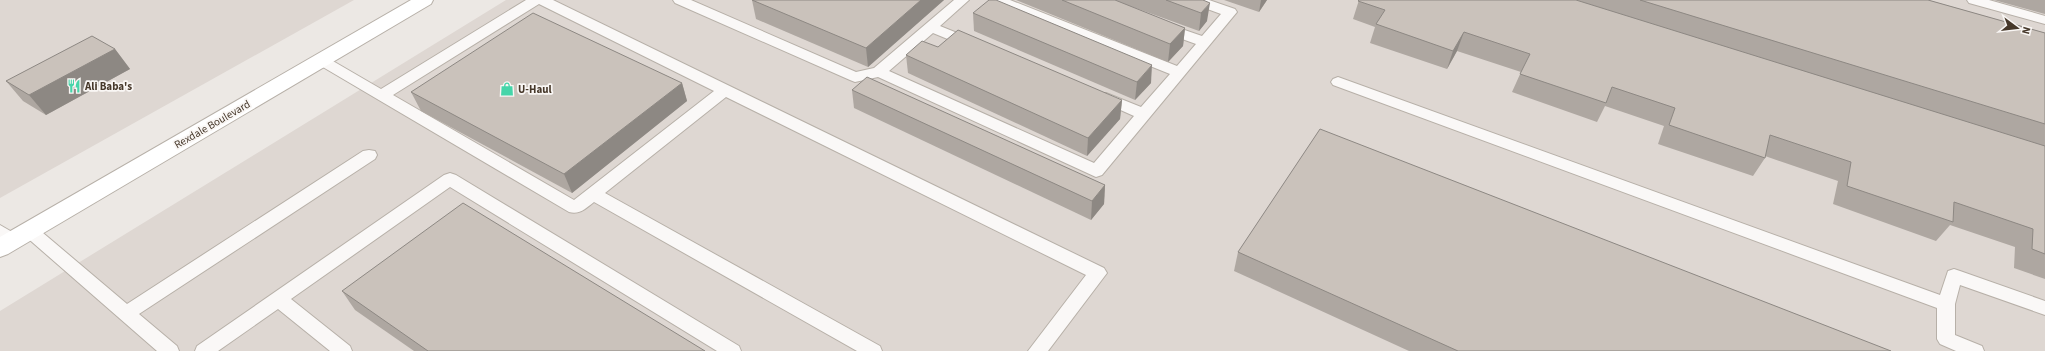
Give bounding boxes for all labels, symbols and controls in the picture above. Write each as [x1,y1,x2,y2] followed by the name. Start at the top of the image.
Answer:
[1997,8,2037,48] north arrow
[2018,25,2034,36] text: N
[66,78,82,94] restaurant icon: Ali Baba's
[84,79,132,94] place label: Ali Baba's
[499,81,515,97] shop icon: U-Haul
[518,82,552,97] place label: U-Haul
[172,97,253,152] street label: Rexdale Boulevard

